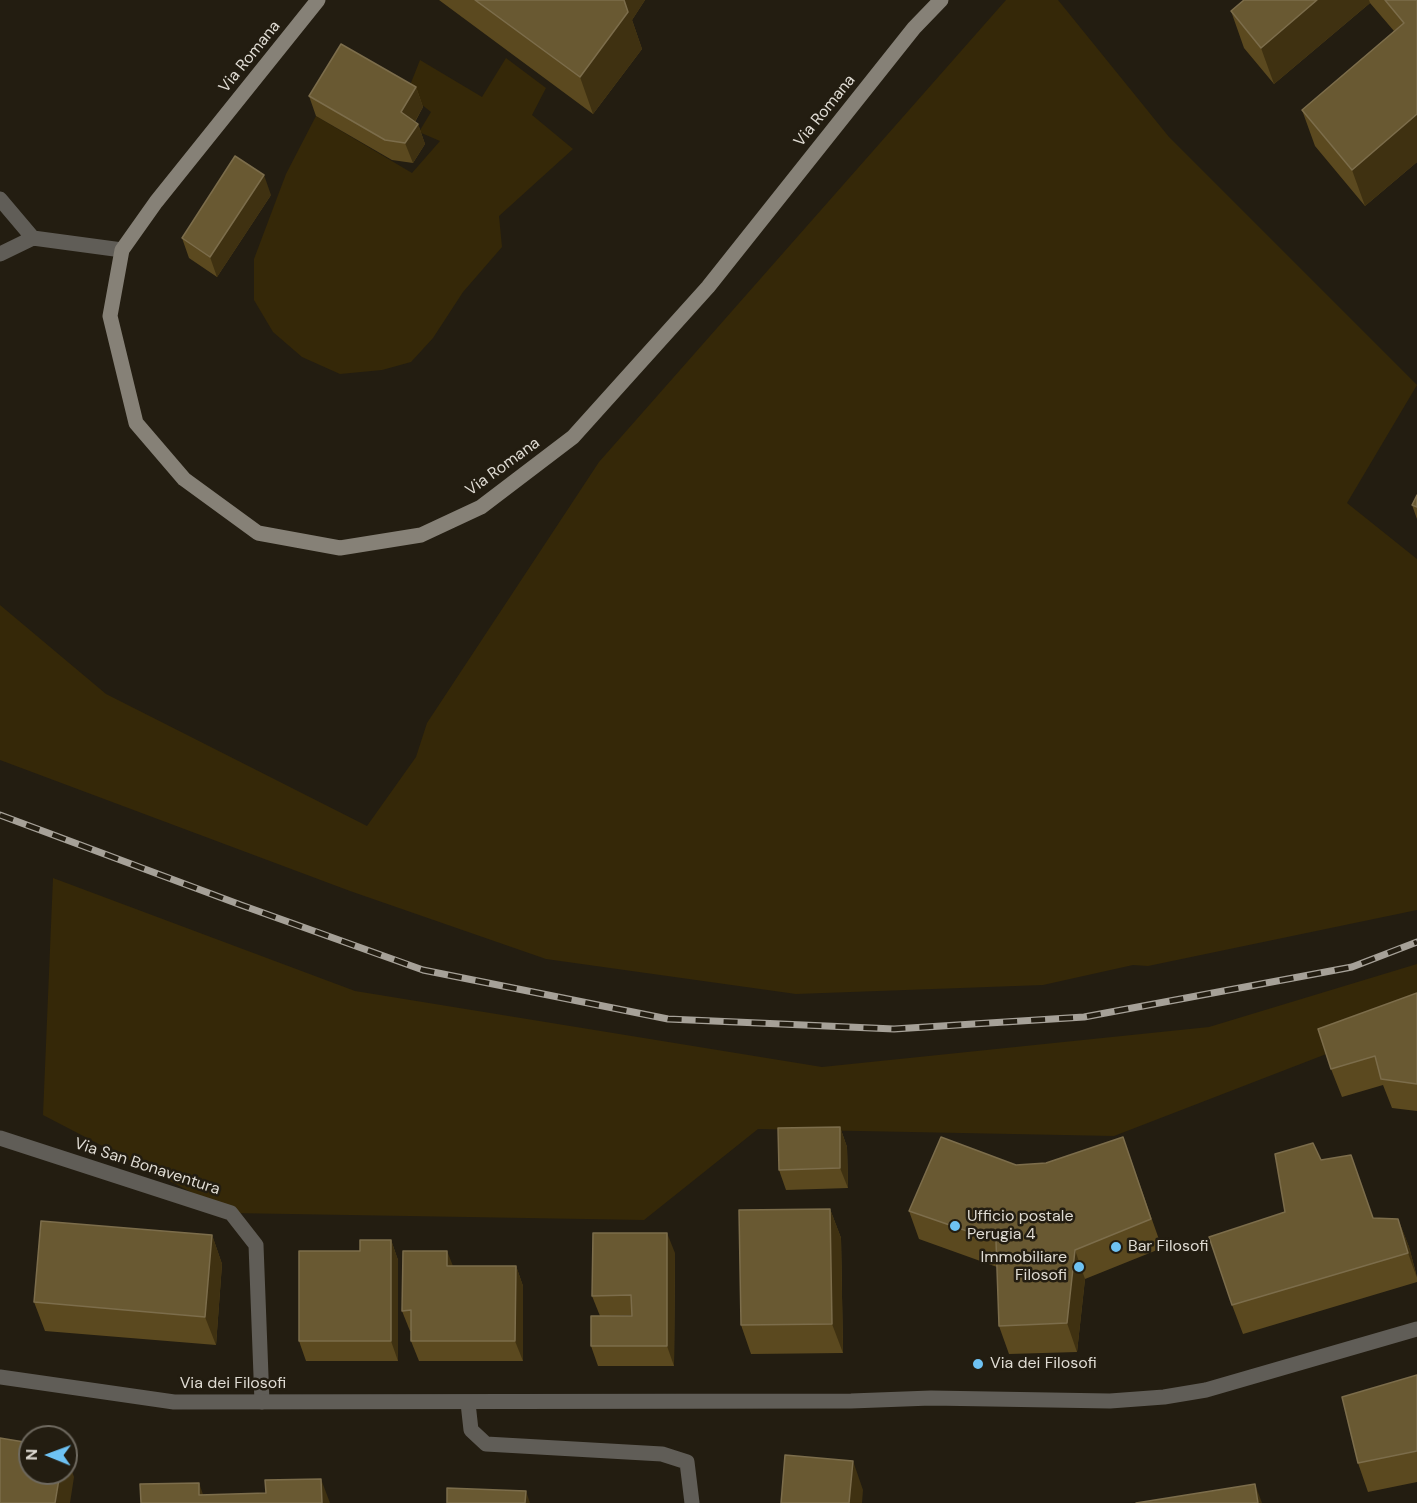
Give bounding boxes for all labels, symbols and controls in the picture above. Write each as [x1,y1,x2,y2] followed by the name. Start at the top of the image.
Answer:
[215,17,285,97] street label: Via Romana
[790,71,860,151] street label: Via Romana
[462,434,544,500] street label: Via Romana
[72,1134,222,1200] street label: Via San Bonaventura
[967,1207,1073,1245] place label: Ufficio postale Perugia 4
[948,1219,962,1233] marker: Ufficio postale Perugia 4
[1128,1237,1209,1257] place label: Bar Filosofi
[1109,1240,1123,1254] marker: Bar Filosofi
[981,1248,1067,1286] place label: Immobiliare Filosofi
[1072,1260,1086,1274] marker: Immobiliare Filosofi
[990,1354,1097,1374] place label: Via dei Filosofi
[971,1357,985,1371] marker: Via dei Filosofi
[180,1374,286,1394] street label: Via dei Filosofi
[18,1425,78,1485] north arrow
[21,1449,42,1461] text: N

